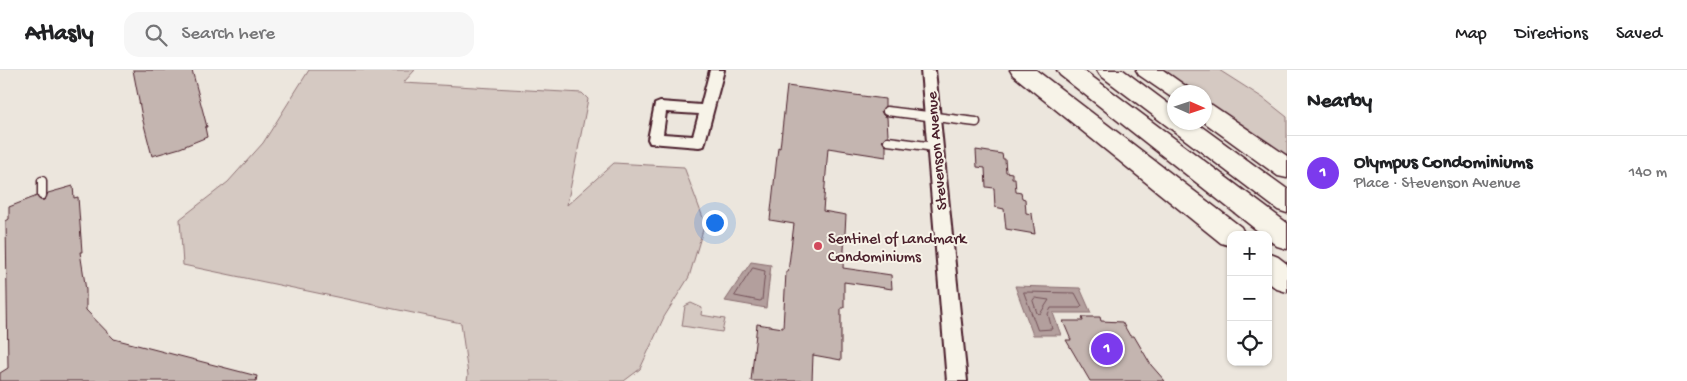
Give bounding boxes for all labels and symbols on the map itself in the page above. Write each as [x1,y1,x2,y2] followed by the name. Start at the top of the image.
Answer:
[1167,85,1212,130] north arrow
[924,90,953,211] street label: Stevenson Avenue
[702,210,728,236] your location
[828,231,968,268] place label: Sentinel of Landmark Condominiums
[812,240,824,252] marker: Sentinel of Landmark Condominiums
[1091,330,1123,368] pin: 1

